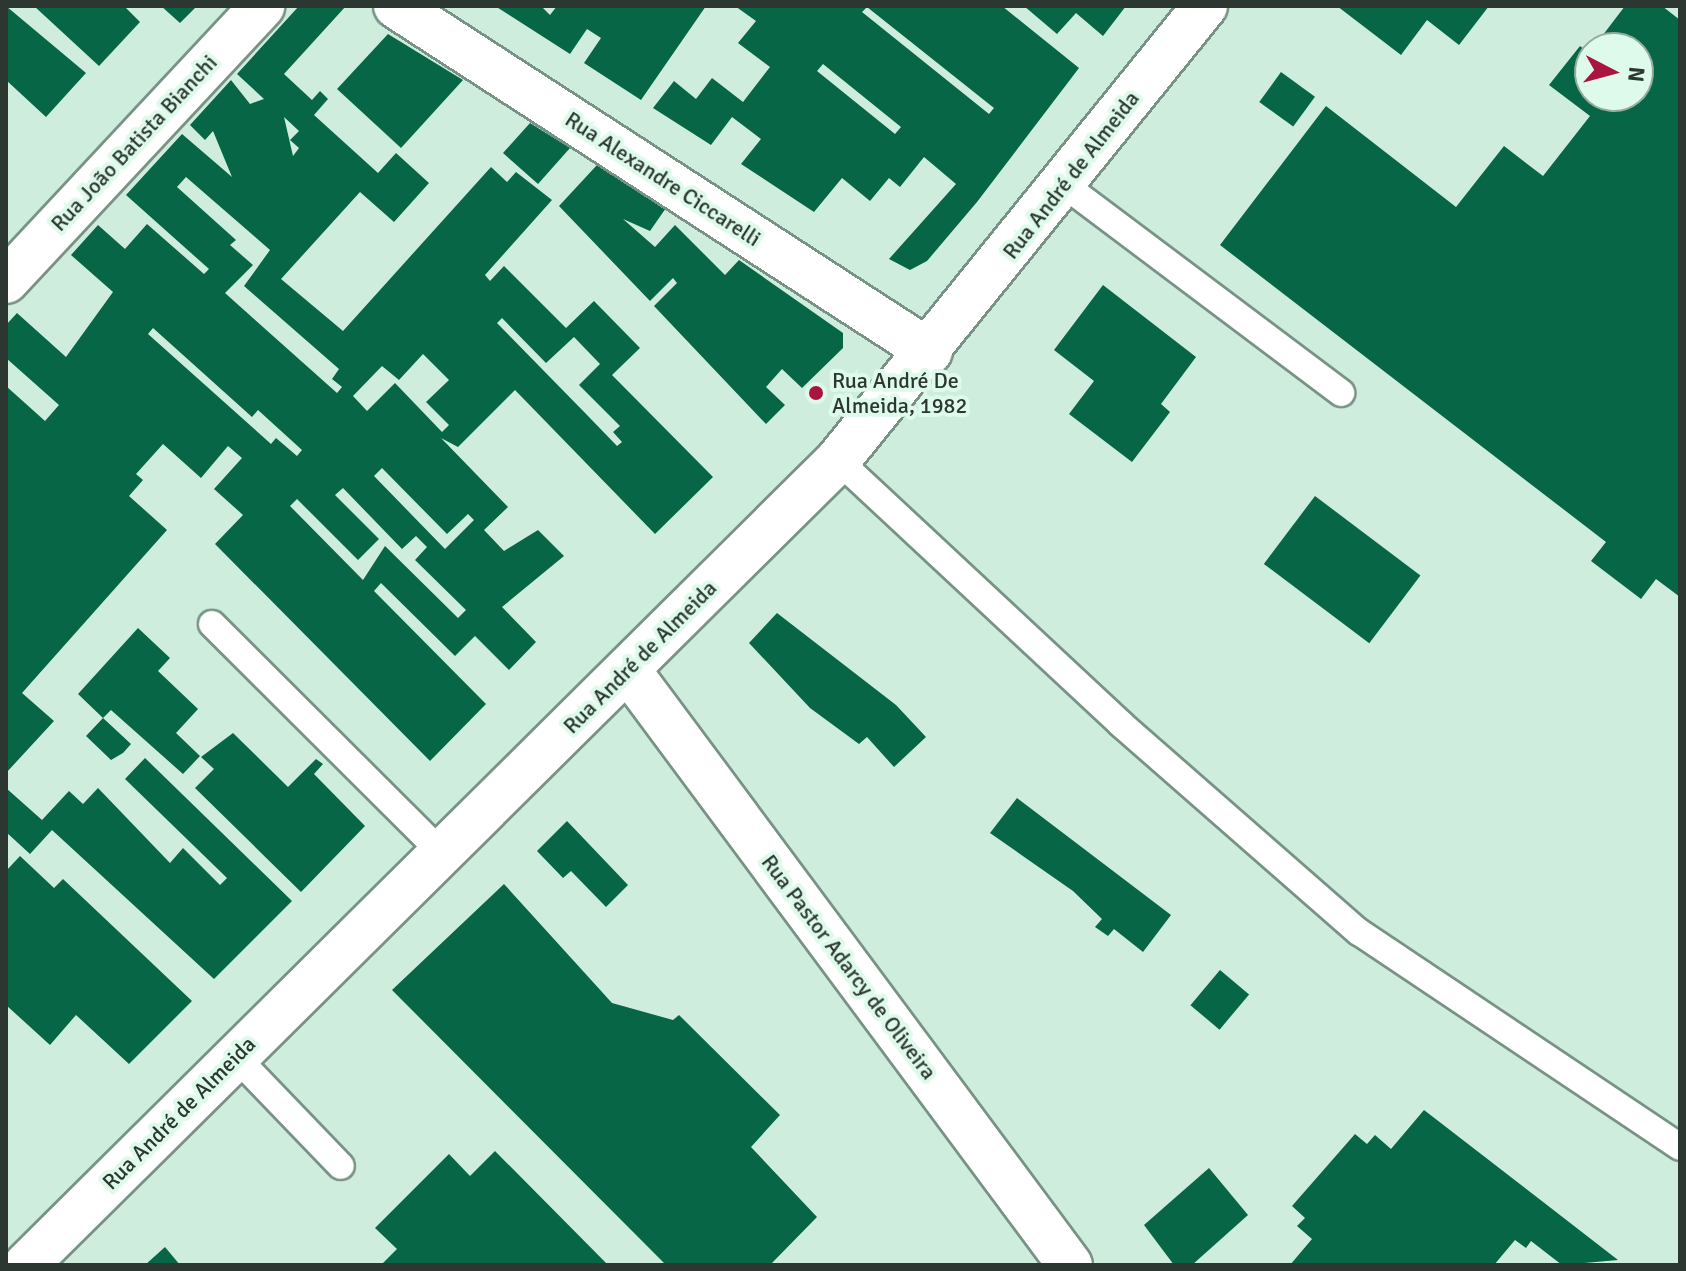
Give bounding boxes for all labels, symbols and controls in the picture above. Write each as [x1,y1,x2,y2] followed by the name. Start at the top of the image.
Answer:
[1574,32,1654,112] north arrow
[45,49,223,237] street label: Rua João Batista Bianchi
[1622,65,1651,83] text: N
[997,86,1145,264] street label: Rua André de Almeida
[560,106,766,252] street label: Rua Alexandre Ciccarelli
[832,367,967,418] place label: Rua André De Almeida, 1982
[807,384,825,402] marker: Rua André De Almeida, 1982
[558,575,722,739] street label: Rua André de Almeida
[756,849,942,1085] street label: Rua Pastor Adarcy de Oliveira
[97,1031,261,1195] street label: Rua André de Almeida

